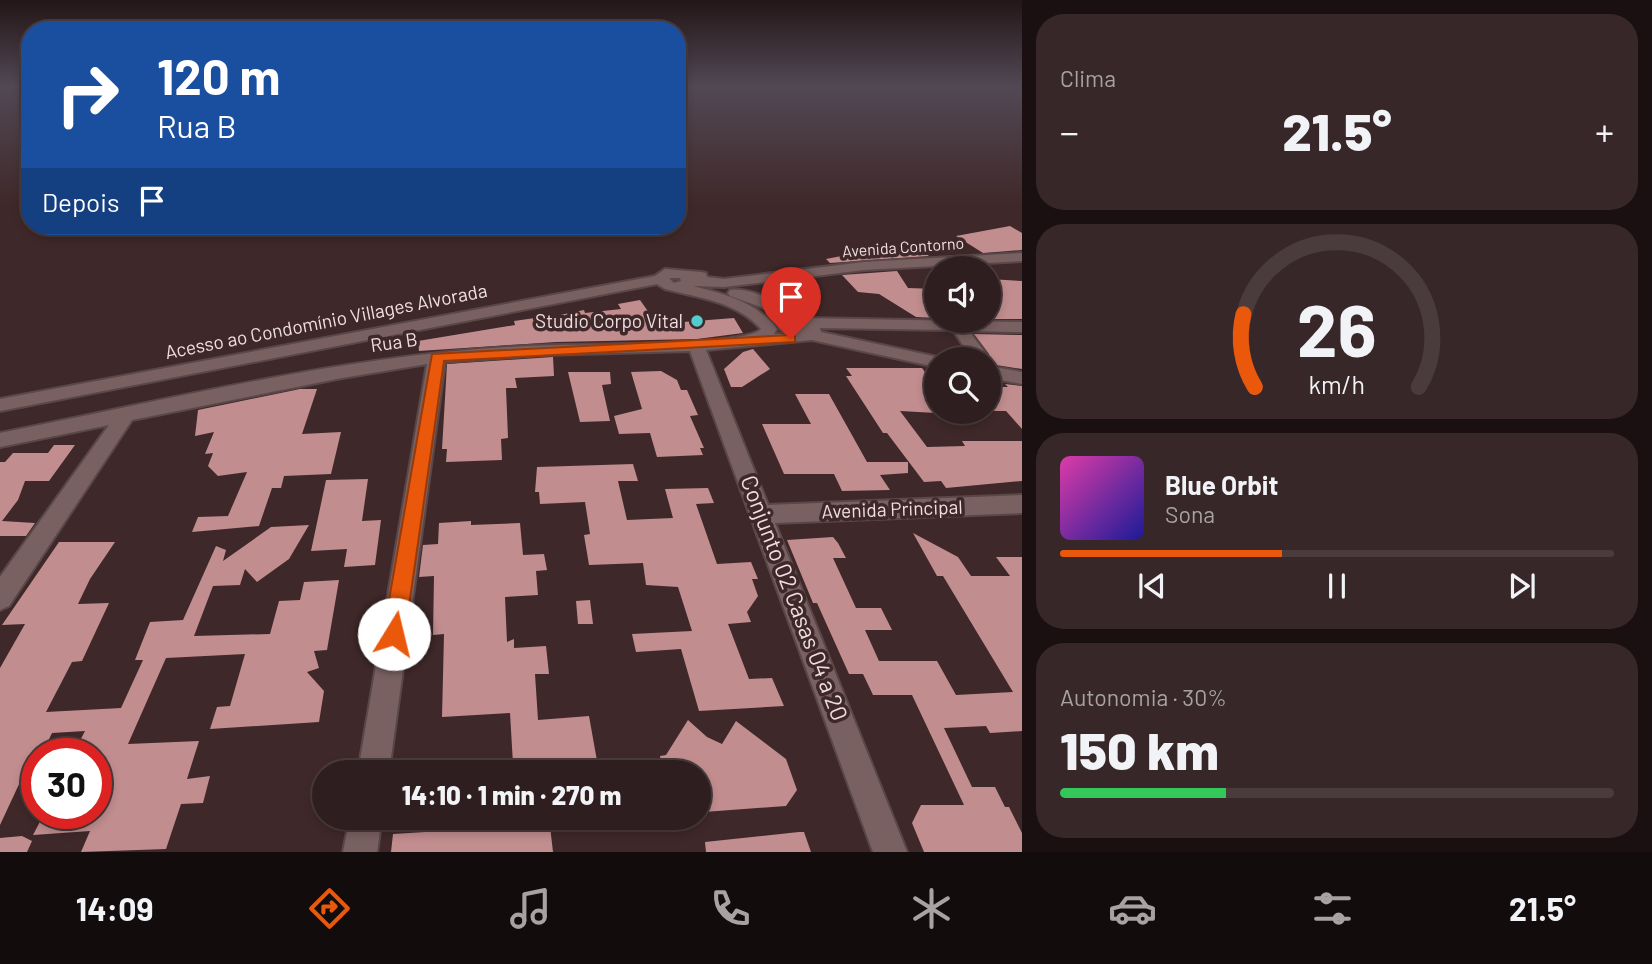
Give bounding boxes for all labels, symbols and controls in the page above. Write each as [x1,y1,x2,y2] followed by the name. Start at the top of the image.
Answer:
[157,46,280,105] text: 120 m
[42,49,133,140] icon: right
[1060,64,1116,92] text: Clima
[1282,99,1392,161] text: 21.5°
[157,106,237,144] text: Rua B
[1060,108,1079,154] text: −
[1595,108,1614,154] text: +
[133,182,171,220] icon: arrive
[42,186,119,217] text: Depois
[841,233,965,260] street label: Avenida Contorno
[924,256,1001,424] map controls
[924,256,1001,333] button: sound
[761,267,821,339] pin
[163,278,489,363] street label: Acesso ao Condomínio Villages Alvorada
[772,278,810,316] icon: arrive
[1297,285,1377,373] text: 26
[535,309,683,332] place label: Studio Corpo Vital
[689,313,705,329] marker: Studio Corpo Vital
[369,327,419,356] street label: Rua B
[924,347,1001,424] button: search
[1309,369,1365,399] text: km/h
[1165,469,1278,500] text: Blue Orbit
[735,471,855,724] street label: Conjunto 02 Casas 04 a 20
[821,495,963,522] street label: Avenida Principal
[1165,500,1215,528] text: Sona
[1133,567,1171,605] icon: previous
[1318,567,1356,605] icon: pause
[1503,567,1541,605] icon: next
[357,597,431,671] position arrow
[1060,683,1227,711] text: Autonomia · 30%
[1060,718,1219,780] text: 150 km
[21,738,112,829] speed limit sign: 30
[402,779,621,810] text: 14:10 · 1 min · 270 m
[305,884,354,933] icon: directions
[506,884,555,933] icon: music
[706,884,755,933] icon: phone
[907,884,956,933] icon: climate
[1108,884,1157,933] icon: car
[1308,884,1357,933] icon: filters
[76,889,153,927] text: 14:09
[1509,889,1576,927] text: 21.5°

